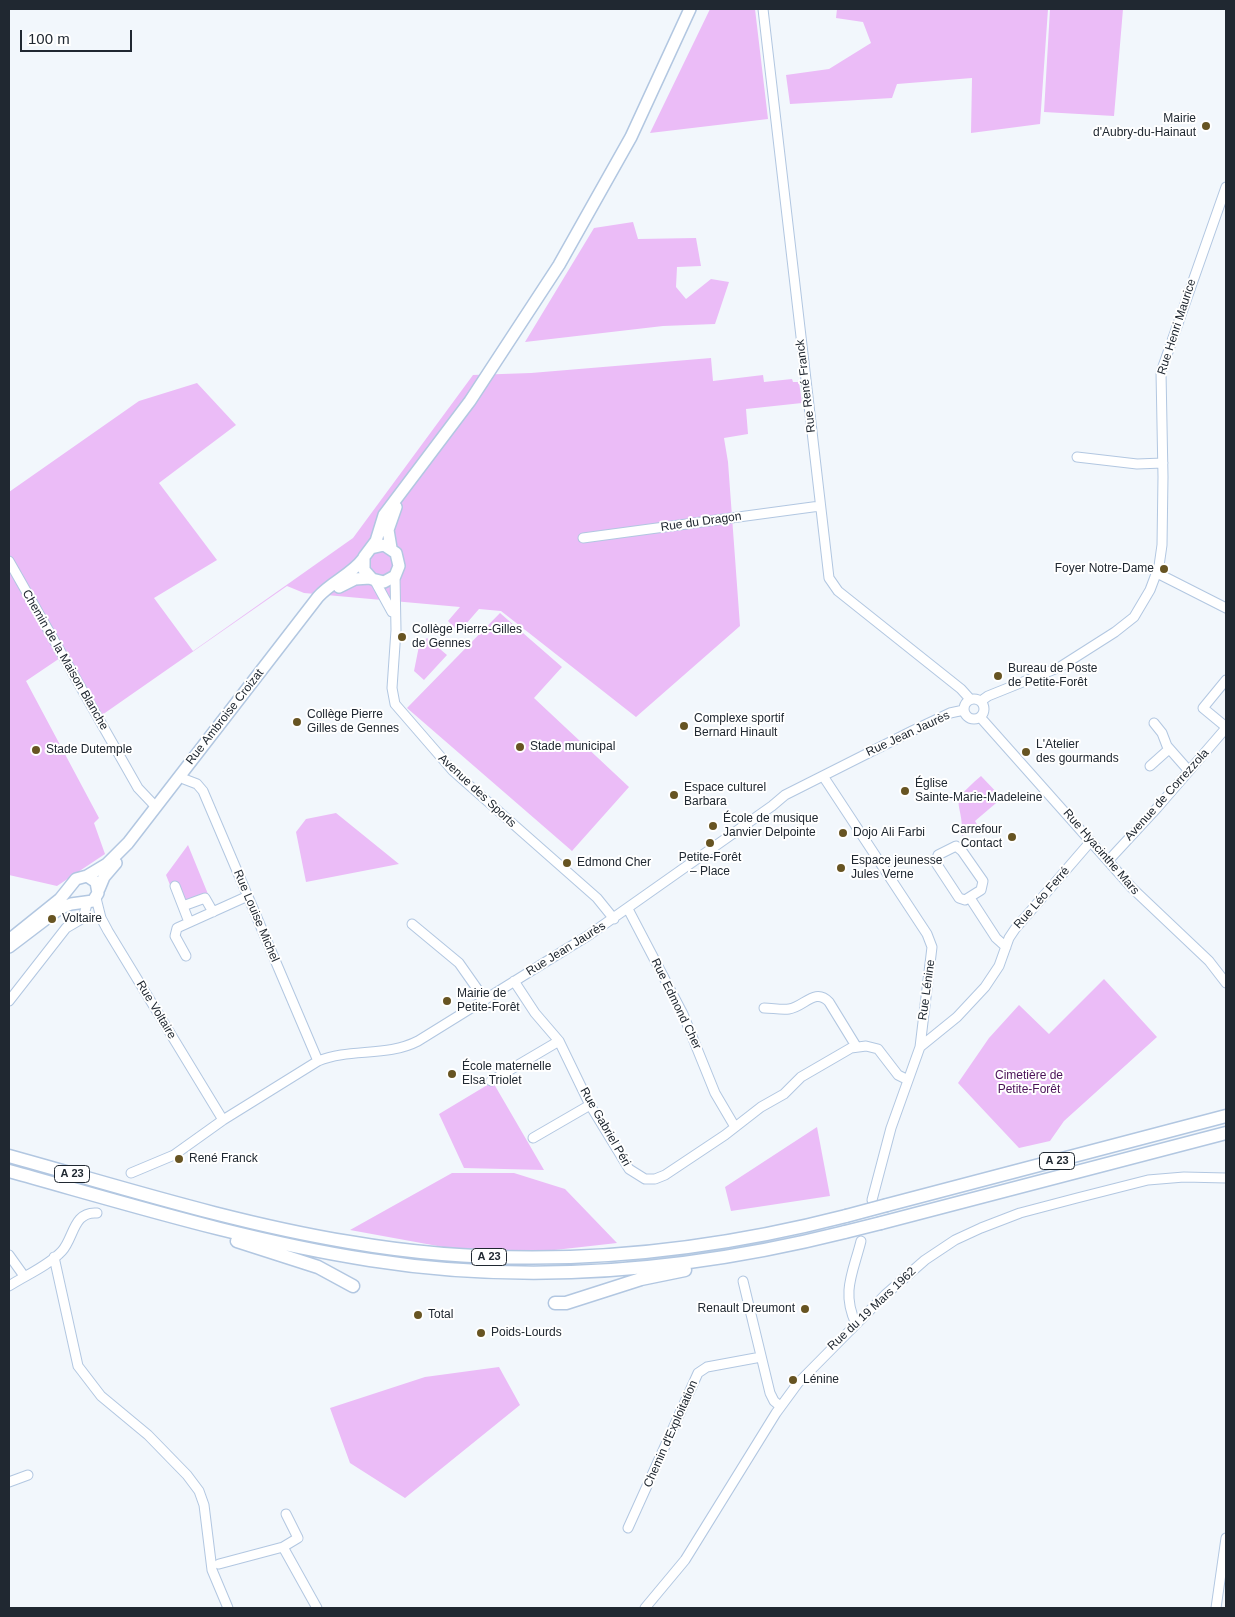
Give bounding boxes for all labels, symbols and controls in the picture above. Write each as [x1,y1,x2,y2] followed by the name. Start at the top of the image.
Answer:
[22,20,135,52] scale bar
[28,30,70,47] text: 100 m
[1093,112,1196,140] place label: Mairie d'Aubry-du-Hainaut
[1200,120,1212,132] marker: Mairie d'Aubry-du-Hainaut
[1155,277,1199,377] street label: Rue Henri Maurice
[793,338,819,434] street label: Rue René Franck
[660,509,742,535] street label: Rue du Dragon
[1055,562,1154,576] place label: Foyer Notre-Dame
[1158,563,1170,575] marker: Foyer Notre-Dame
[19,587,111,733] street label: Chemin de la Maison Blanche
[412,623,522,651] place label: Collège Pierre-Gilles de Gennes
[396,631,408,643] marker: Collège Pierre-Gilles de Gennes
[1008,662,1097,690] place label: Bureau de Poste de Petite-Forêt
[183,666,267,768] street label: Rue Ambroise Croizat
[992,670,1004,682] marker: Bureau de Poste de Petite-Forêt
[307,708,399,736] place label: Collège Pierre Gilles de Gennes
[864,708,952,760] street label: Rue Jean Jaurès
[694,712,784,740] place label: Complexe sportif Bernard Hinault
[291,716,303,728] marker: Collège Pierre Gilles de Gennes
[678,720,690,732] marker: Complexe sportif Bernard Hinault
[1036,738,1119,766] place label: L'Atelier des gourmands
[530,740,615,754] place label: Stade municipal
[514,741,526,753] marker: Stade municipal
[46,743,132,757] place label: Stade Dutemple
[30,744,42,756] marker: Stade Dutemple
[1020,746,1032,758] marker: L'Atelier des gourmands
[1122,746,1212,844] street label: Avenue de Correzzola
[435,751,519,831] street label: Avenue des Sports
[915,777,1042,805] place label: Église Sainte-Marie-Madeleine
[684,781,766,809] place label: Espace culturel Barbara
[899,785,911,797] marker: Église Sainte-Marie-Madeleine
[668,789,680,801] marker: Espace culturel Barbara
[1060,806,1142,898] street label: Rue Hyacinthe Mars
[723,812,818,840] place label: École de musique Janvier Delpointe
[707,820,719,832] marker: École de musique Janvier Delpointe
[951,823,1002,851] place label: Carrefour Contact
[853,826,925,840] place label: Dojo Ali Farbi
[837,827,849,839] marker: Dojo Ali Farbi
[1006,831,1018,843] marker: Carrefour Contact
[704,837,716,849] marker: Petite-Forêt – Place
[679,851,741,879] place label: Petite-Forêt – Place
[851,854,942,882] place label: Espace jeunesse Jules Verne
[577,856,651,870] place label: Edmond Cher
[561,857,573,869] marker: Edmond Cher
[835,862,847,874] marker: Espace jeunesse Jules Verne
[1011,864,1073,932] street label: Rue Léo Ferré
[230,868,282,964] street label: Rue Louise Michel
[62,912,102,926] place label: Voltaire
[46,913,58,925] marker: Voltaire
[524,919,608,979] street label: Rue Jean Jaurès
[648,956,704,1052] street label: Rue Edmond Cher
[916,959,938,1021] street label: Rue Lénine
[133,978,179,1042] street label: Rue Voltaire
[457,987,520,1015] place label: Mairie de Petite-Forêt
[441,995,453,1007] marker: Mairie de Petite-Forêt
[462,1060,551,1088] place label: École maternelle Elsa Triolet
[446,1068,458,1080] marker: École maternelle Elsa Triolet
[995,1069,1063,1097] park label: Cimetière de Petite-Forêt
[577,1085,633,1169] street label: Rue Gabriel Péri
[189,1152,258,1166] place label: René Franck
[1040,1152,1074,1170] road number: A 23
[173,1153,185,1165] marker: René Franck
[54,1166,90,1182] road number: A 23
[472,1248,506,1266] road number: A 23
[825,1264,919,1354] street label: Rue du 19 Mars 1962
[698,1302,795,1316] place label: Renault Dreumont
[799,1303,811,1315] marker: Renault Dreumont
[428,1308,453,1322] place label: Total
[412,1309,424,1321] marker: Total
[491,1326,562,1340] place label: Poids-Lourds
[475,1327,487,1339] marker: Poids-Lourds
[803,1373,839,1387] place label: Lénine
[787,1374,799,1386] marker: Lénine
[641,1378,701,1490] street label: Chemin d'Exploitation

